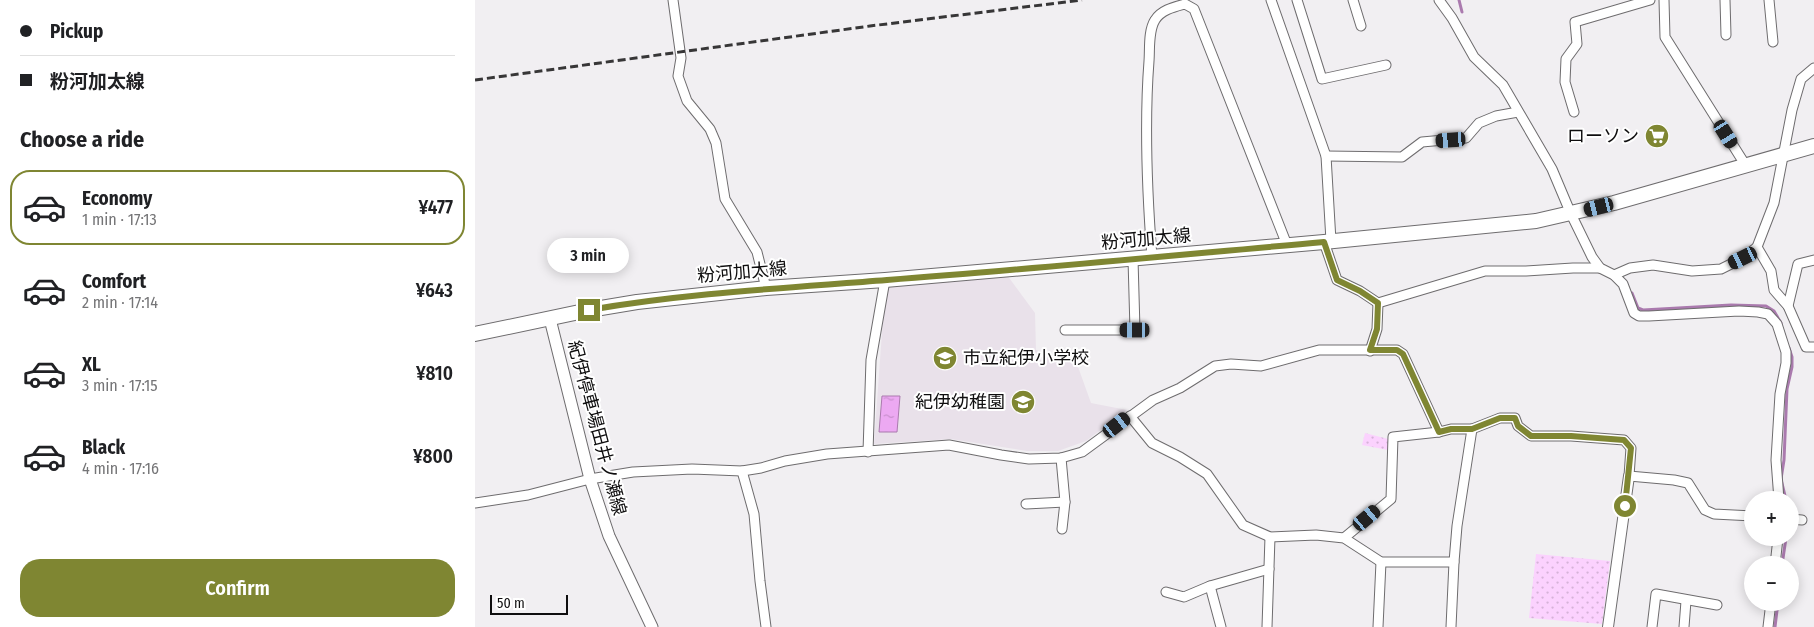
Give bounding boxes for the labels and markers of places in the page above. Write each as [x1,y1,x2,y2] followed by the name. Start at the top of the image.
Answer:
[1644,123,1670,149] supermarket icon: ローソン
[1567,125,1639,147] place label: ローソン
[932,345,958,371] school or university icon: 市立紀伊小学校
[963,347,1089,369] place label: 市立紀伊小学校
[1010,389,1036,415] school or university icon: 紀伊幼稚園
[915,391,1005,413] place label: 紀伊幼稚園

